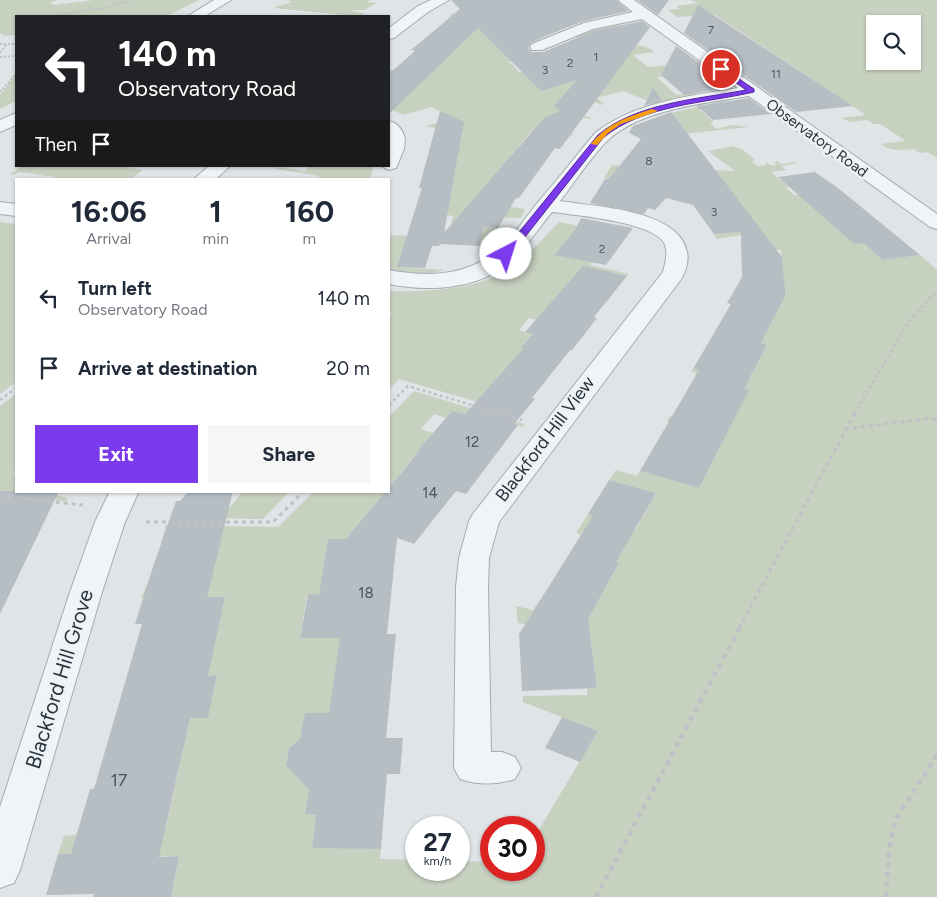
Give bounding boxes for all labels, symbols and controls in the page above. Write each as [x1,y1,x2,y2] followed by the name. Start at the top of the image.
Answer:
[866,15,921,70] map controls
[866,15,921,70] button: search
[708,23,715,37] house number: 7
[118,33,216,75] text: 140 m
[35,35,100,100] icon: left
[700,48,742,90] pin
[594,50,598,64] house number: 1
[707,55,735,83] icon: arrive
[567,56,573,70] house number: 2
[542,63,548,77] house number: 3
[771,67,781,81] house number: 11
[118,75,296,102] text: Observatory Road
[763,95,871,181] street label: Observatory Road
[87,130,115,158] icon: arrive
[35,133,77,156] text: Then
[645,154,653,168] house number: 8
[71,193,147,230] text: 16:06
[209,193,222,230] text: 1
[285,193,334,230] text: 160
[711,205,717,219] house number: 3
[479,227,531,279] position arrow
[86,229,131,248] text: Arrival
[203,229,229,248] text: min
[303,229,316,248] text: m
[599,242,605,256] house number: 2
[78,277,152,300] text: Turn left
[35,284,63,312] icon: left
[317,287,370,310] text: 140 m
[78,300,208,319] text: Observatory Road
[35,354,63,382] icon: arrive
[78,357,257,380] text: Arrive at destination
[326,357,370,380] text: 20 m
[491,372,599,506] street label: Blackford Hill View
[35,425,198,483] button: Exit
[208,425,370,483] button: Share
[465,433,479,451] house number: 12
[422,484,438,502] house number: 14
[358,584,374,602] house number: 18
[20,586,98,772] street label: Blackford Hill Grove
[110,769,128,791] house number: 17
[480,816,545,881] speed limit sign: 30
[423,827,452,857] text: 27
[424,854,451,868] text: km/h

